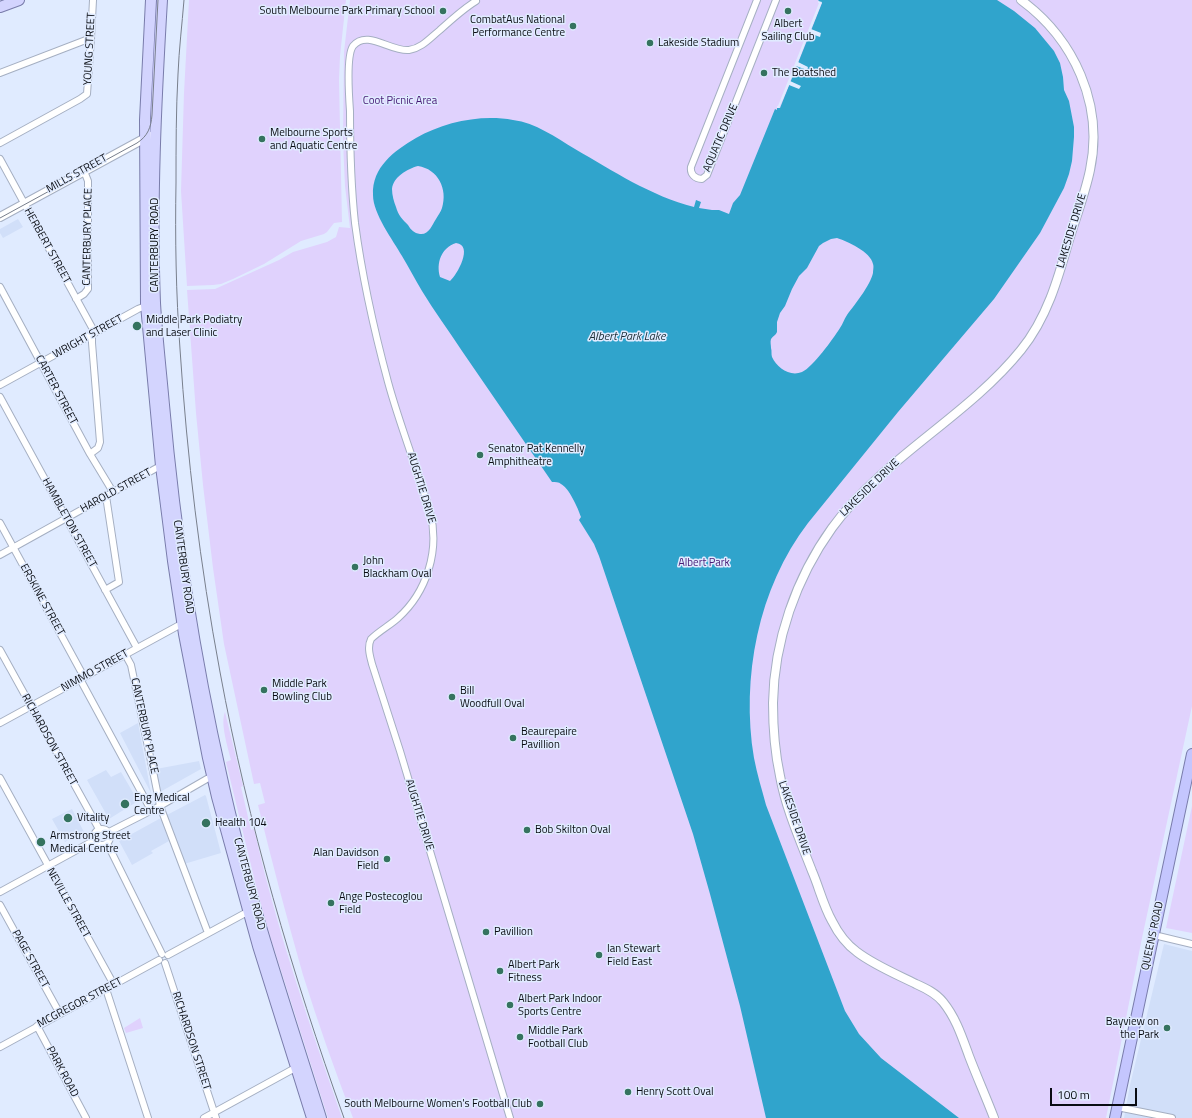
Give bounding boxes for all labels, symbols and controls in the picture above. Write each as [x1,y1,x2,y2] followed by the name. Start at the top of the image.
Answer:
[260,4,435,18] place label: South Melbourne Park Primary School
[438,6,448,16] marker: South Melbourne Park Primary School
[783,6,793,16] marker: Albert Sailing Club
[81,12,99,86] street label: YOUNG STREET
[470,13,565,39] place label: CombatAus National Performance Centre
[762,17,814,43] place label: Albert Sailing Club
[568,21,578,31] marker: CombatAus National Performance Centre
[658,36,739,50] place label: Lakeside Stadium
[645,38,655,48] marker: Lakeside Stadium
[772,66,836,80] place label: The Boatshed
[759,68,769,78] marker: The Boatshed
[363,94,437,108] park label: Coot Picnic Area
[701,102,741,174] street label: AQUATIC DRIVE
[270,126,357,152] place label: Melbourne Sports and Aquatic Centre
[257,134,267,144] marker: Melbourne Sports and Aquatic Centre
[44,152,110,196] street label: MILLS STREET
[81,188,95,286] street label: CANTERBURY PLACE
[1054,192,1090,270] street label: LAKESIDE DRIVE
[148,198,162,292] street label: CANTERBURY ROAD
[21,206,73,286] street label: HERBERT STREET
[51,312,125,362] street label: WRIGHT STREET
[146,313,242,339] place label: Middle Park Podiatry and Laser Clinic
[131,320,143,332] marker: Middle Park Podiatry and Laser Clinic
[588,330,666,344] water label: Albert Park Lake
[32,353,80,427] street label: CARTER STREET
[488,442,585,468] place label: Senator Pat Kennelly Amphitheatre
[475,450,485,460] marker: Senator Pat Kennelly Amphitheatre
[404,451,438,525] street label: AUGHTIE DRIVE
[838,456,902,520] street label: LAKESIDE DRIVE
[78,466,154,516] street label: HAROLD STREET
[39,476,99,570] street label: HAMBLETON STREET
[170,519,196,615] street label: CANTERBURY ROAD
[363,554,431,580] place label: John Blackham Oval
[678,556,730,570] park label: Albert Park
[17,562,67,638] street label: ERSKINE STREET
[350,562,360,572] marker: John Blackham Oval
[59,647,131,695] street label: NIMMO STREET
[127,677,161,775] street label: CANTERBURY PLACE
[272,677,332,703] place label: Middle Park Bowling Club
[460,684,524,710] place label: Bill Woodfull Oval
[259,685,269,695] marker: Middle Park Bowling Club
[18,692,80,788] street label: RICHARDSON STREET
[447,692,457,702] marker: Bill Woodfull Oval
[521,725,577,751] place label: Beaurepaire Pavillion
[508,733,518,743] marker: Beaurepaire Pavillion
[402,778,436,852] street label: AUGHTIE DRIVE
[775,779,813,857] street label: LAKESIDE DRIVE
[134,791,190,817] place label: Eng Medical Centre
[119,798,131,810] marker: Eng Medical Centre
[77,811,109,825] place label: Vitality
[62,812,74,824] marker: Vitality
[215,816,267,830] place label: Health 104
[200,817,212,829] marker: Health 104
[535,823,610,837] place label: Bob Skilton Oval
[522,825,532,835] marker: Bob Skilton Oval
[50,829,130,855] place label: Armstrong Street Medical Centre
[35,836,47,848] marker: Armstrong Street Medical Centre
[230,836,268,932] street label: CANTERBURY ROAD
[313,846,379,872] place label: Alan Davidson Field
[382,854,392,864] marker: Alan Davidson Field
[43,866,93,940] street label: NEVILLE STREET
[339,890,422,916] place label: Ange Postecoglou Field
[326,898,336,908] marker: Ange Postecoglou Field
[1139,900,1167,972] street label: QUEENS ROAD
[494,925,533,939] place label: Pavillion
[481,927,491,937] marker: Pavillion
[9,928,51,990] street label: PAGE STREET
[607,942,660,968] place label: Ian Stewart Field East
[594,950,604,960] marker: Ian Stewart Field East
[508,958,560,984] place label: Albert Park Fitness
[495,966,505,976] marker: Albert Park Fitness
[35,975,125,1031] street label: MCGREGOR STREET
[169,990,213,1092] street label: RICHARDSON STREET
[518,992,602,1018] place label: Albert Park Indoor Sports Centre
[505,1000,515,1010] marker: Albert Park Indoor Sports Centre
[1106,1015,1159,1041] place label: Bayview on the Park
[1162,1023,1172,1033] marker: Bayview on the Park
[528,1024,588,1050] place label: Middle Park Football Club
[515,1032,525,1042] marker: Middle Park Football Club
[43,1044,81,1100] street label: PARK ROAD
[1052,1080,1139,1106] scale bar
[636,1085,713,1099] place label: Henry Scott Oval
[1057,1085,1090,1104] text: 100 m
[623,1087,633,1097] marker: Henry Scott Oval
[344,1097,532,1111] place label: South Melbourne Women's Football Club
[535,1099,545,1109] marker: South Melbourne Women's Football Club

